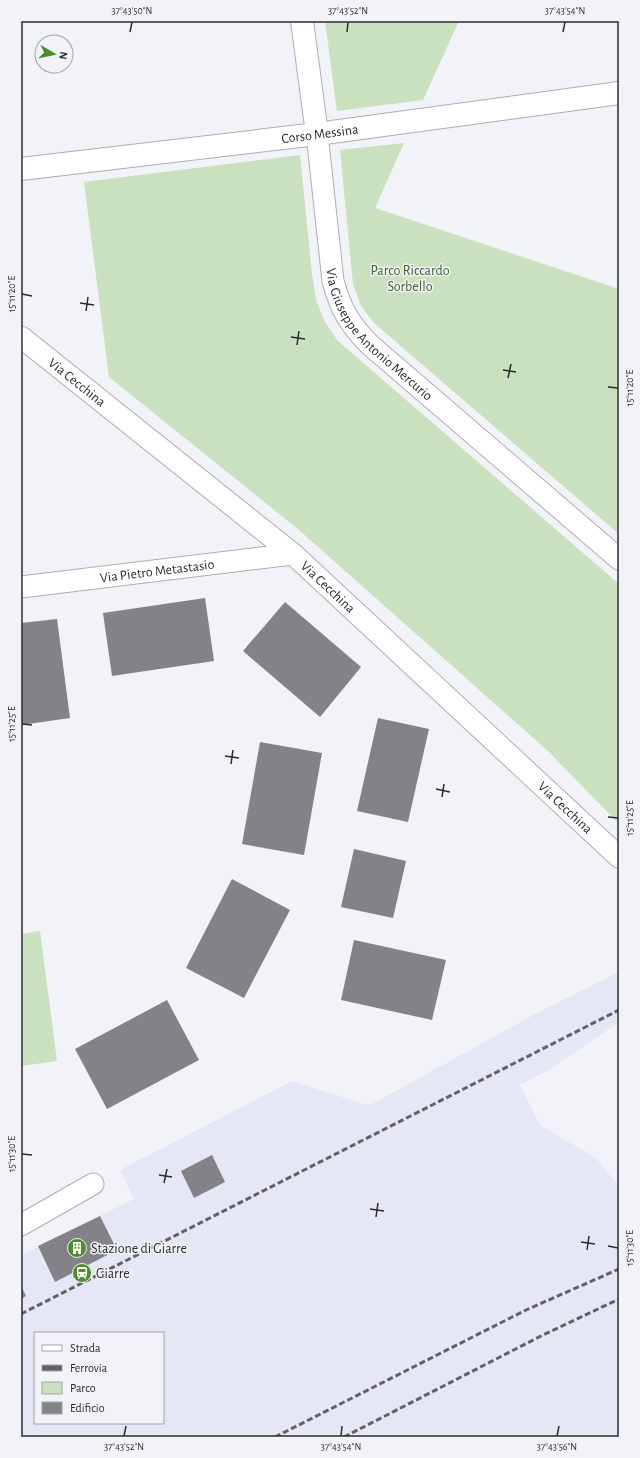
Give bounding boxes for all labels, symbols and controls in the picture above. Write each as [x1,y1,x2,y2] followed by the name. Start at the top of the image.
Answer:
[112,6,152,16] text: 37°43'50"N
[328,6,368,16] text: 37°43'52"N
[545,6,585,16] text: 37°43'54"N
[34,34,74,74] north arrow
[57,51,69,60] text: N
[281,122,360,146] street label: Corso Messina
[370,264,450,294] park label: Parco Riccardo Sorbello
[324,267,435,404] street label: Via Giuseppe Antonio Mercurio
[7,276,17,312] text: 15°11'20"E
[45,356,108,410] street label: Via Cecchina
[625,370,635,406] text: 15°11'20"E
[99,558,215,585] street label: Via Pietro Metastasio
[298,559,358,616] street label: Via Cecchina
[7,706,17,742] text: 15°11'25"E
[535,780,595,837] street label: Via Cecchina
[625,800,635,836] text: 15°11'25"E
[7,1136,17,1172] text: 15°11'30"E
[625,1230,635,1266] text: 15°11'30"E
[66,1237,88,1259] building icon: Stazione di Giarre
[91,1242,187,1256] place label: Stazione di Giarre
[71,1262,93,1284] station icon: Giarre
[96,1267,130,1281] place label: Giarre
[34,1332,164,1424] legend
[70,1342,101,1354] text: Strada
[70,1362,108,1374] text: Ferrovia
[70,1382,96,1394] text: Parco
[70,1402,105,1414] text: Edificio
[104,1442,144,1452] text: 37°43'52"N
[321,1442,361,1452] text: 37°43'54"N
[537,1442,577,1452] text: 37°43'56"N

